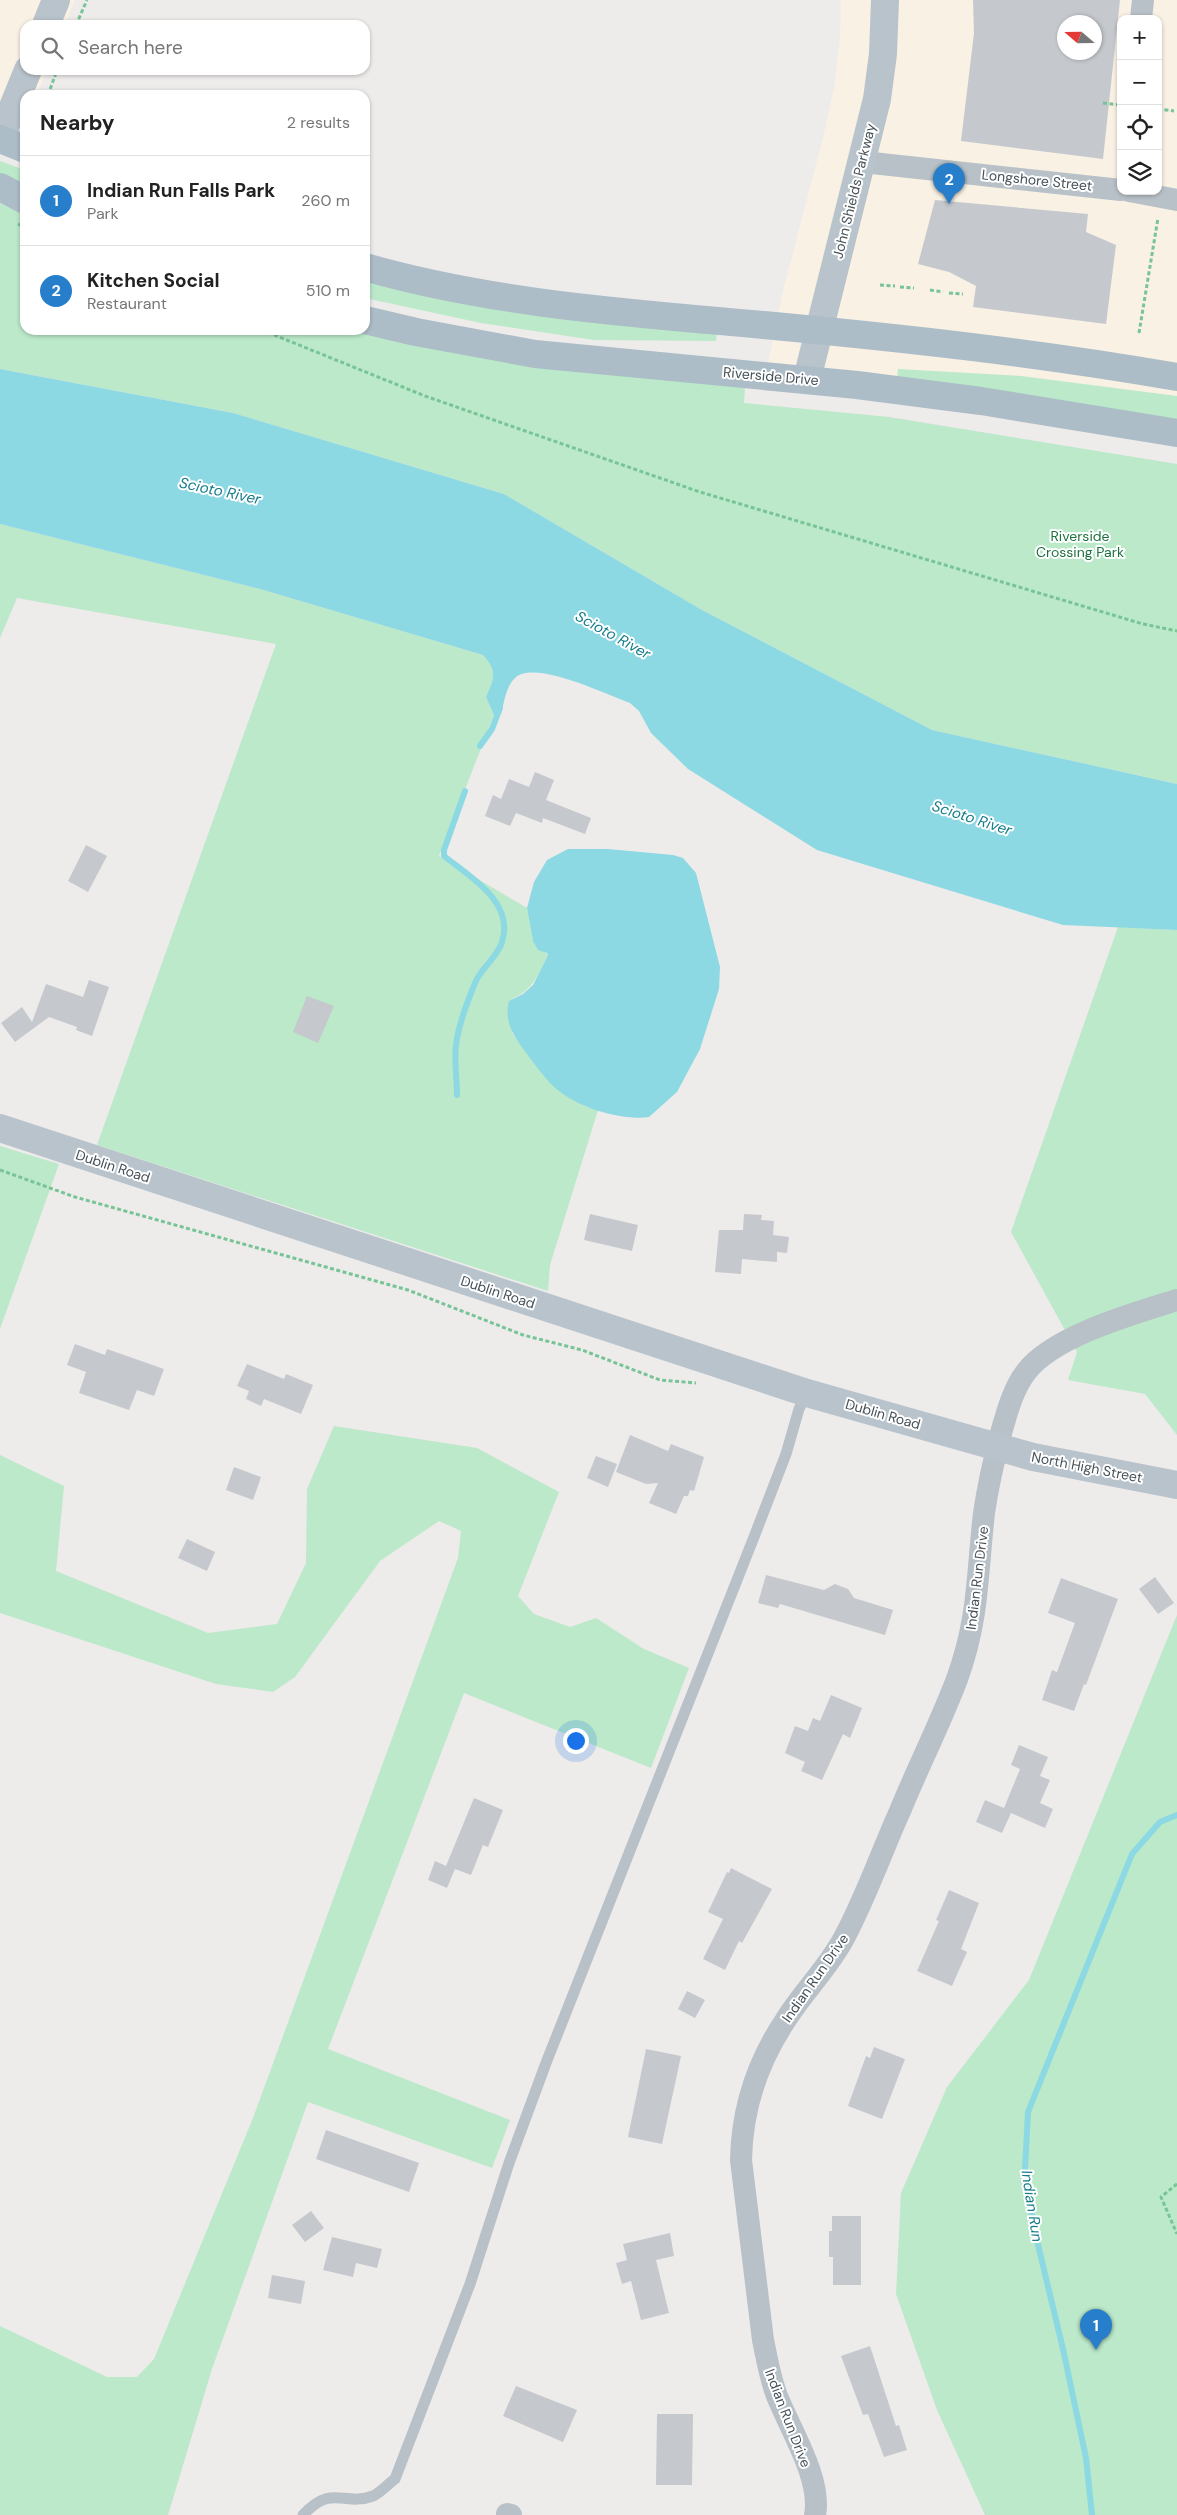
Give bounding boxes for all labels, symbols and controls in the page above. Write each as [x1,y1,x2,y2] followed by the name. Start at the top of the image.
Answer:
[1057,15,1102,60] north arrow
[1117,15,1162,195] map controls
[1117,15,1162,60] button: +
[20,20,370,75] search box
[38,34,66,62] icon: search
[78,35,183,60] text: Search here
[1117,60,1162,105] button: −
[1117,105,1162,150] button: locate
[40,109,114,137] text: Nearby
[287,112,350,133] text: 2 results
[829,121,880,260] street label: John Shields Parkway
[1117,150,1162,195] button: layers
[933,163,965,204] pin: 2
[981,165,1093,195] street label: Longshore Street
[87,178,275,203] text: Indian Run Falls Park
[53,190,59,211] text: 1
[301,190,350,211] text: 260 m
[87,203,119,224] text: Park
[87,268,220,293] text: Kitchen Social
[51,280,61,301] text: 2
[306,280,350,301] text: 510 m
[87,293,167,314] text: Restaurant
[722,363,820,389] street label: Riverside Drive
[177,473,263,509] water label: Scioto River
[1036,527,1124,561] park label: Riverside Crossing Park
[572,606,654,664] water label: Scioto River
[929,796,1015,840] water label: Scioto River
[73,1146,153,1186] street label: Dublin Road
[458,1272,538,1312] street label: Dublin Road
[843,1395,923,1433] street label: Dublin Road
[1030,1447,1144,1487] street label: North High Street
[962,1525,992,1631] street label: Indian Run Drive
[563,1728,589,1754] your location
[778,1930,852,2026] street label: Indian Run Drive
[1016,2169,1048,2244] water label: Indian Run
[1080,2309,1112,2350] pin: 1
[761,2366,815,2470] street label: Indian Run Drive

